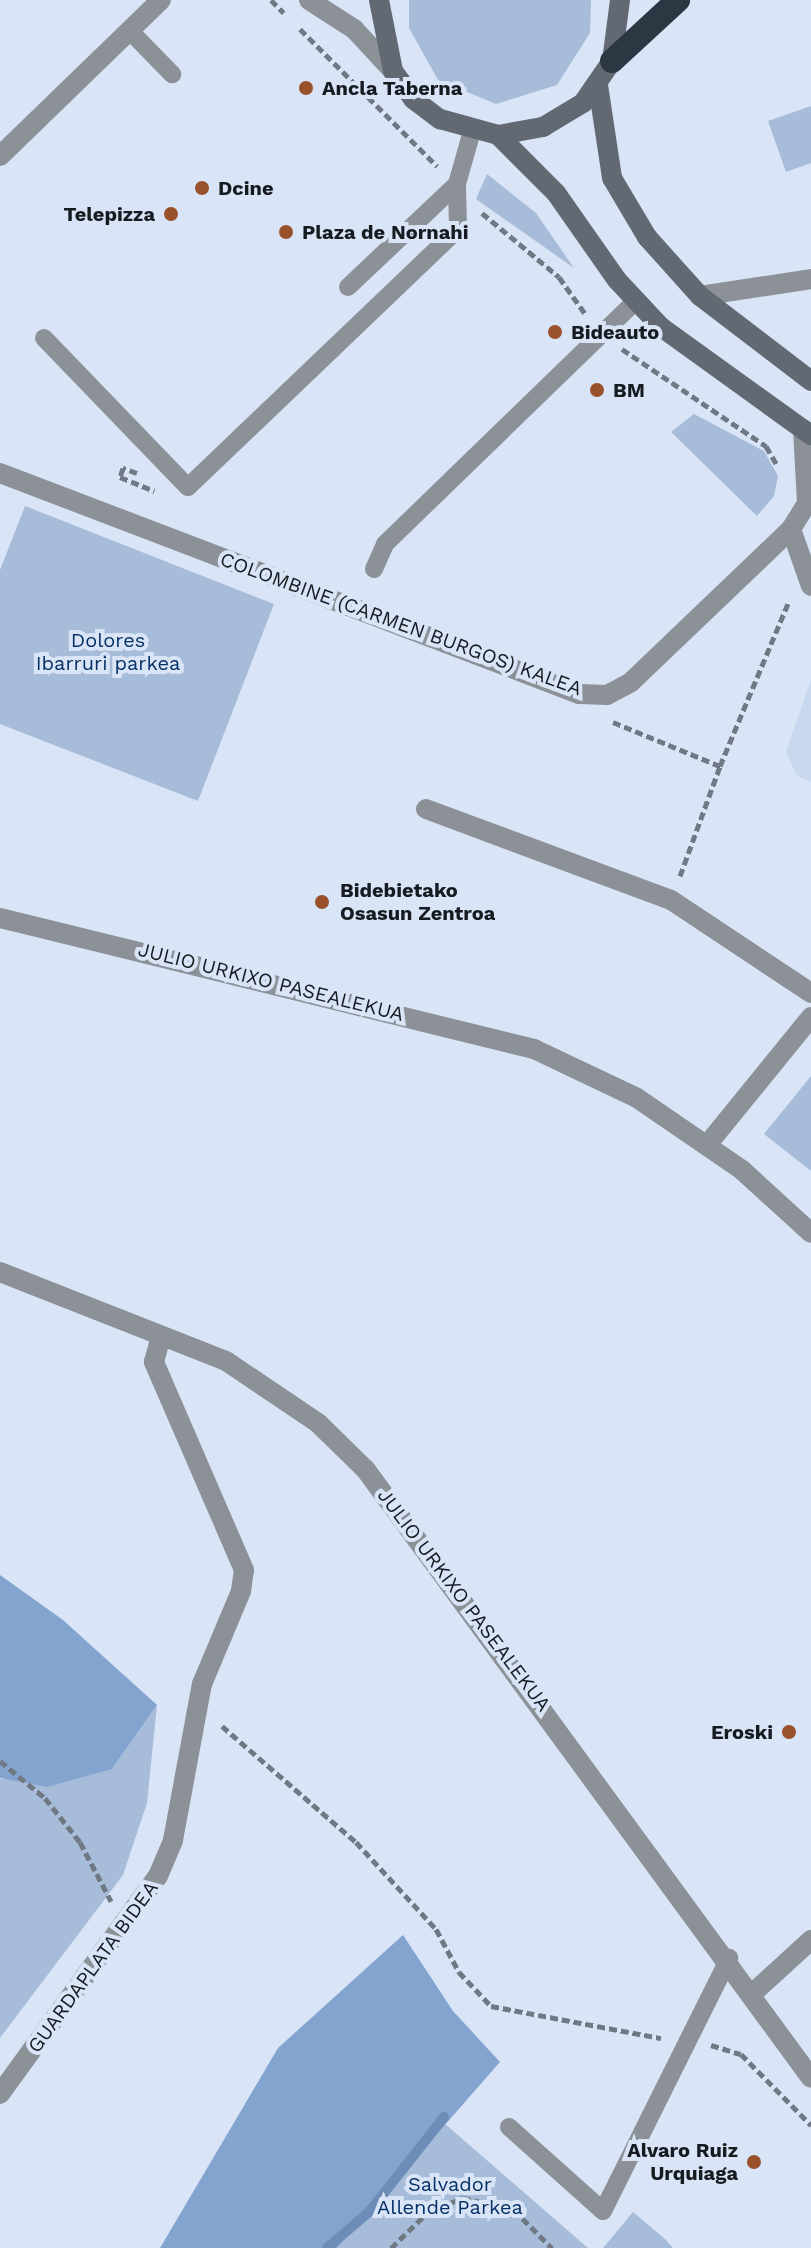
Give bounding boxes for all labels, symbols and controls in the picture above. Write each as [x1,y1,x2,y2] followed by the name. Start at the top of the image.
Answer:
[322,76,463,100] place label: Ancla Taberna
[297,79,315,97] marker: Ancla Taberna
[218,176,273,200] place label: Dcine
[193,179,211,197] marker: Dcine
[64,202,155,226] place label: Telepizza
[162,205,180,223] marker: Telepizza
[302,220,469,244] place label: Plaza de Nornahi
[277,223,295,241] marker: Plaza de Nornahi
[571,320,659,344] place label: Bideauto
[546,323,564,341] marker: Bideauto
[613,378,645,402] place label: BM
[588,381,606,399] marker: BM
[217,547,585,701] street label: COLOMBINE (CARMEN BURGOS) KALEA
[36,629,180,676] park label: Dolores Ibarruri parkea
[340,878,495,925] place label: Bidebietako Osasun Zentroa
[311,891,333,913] marker: Bidebietako Osasun Zentroa
[136,937,406,1027] street label: JULIO URKIXO PASEALEKUA
[372,1484,556,1716] street label: JULIO URKIXO PASEALEKUA
[711,1720,773,1744] place label: Eroski
[780,1723,798,1741] marker: Eroski
[22,1876,164,2058] street label: GUARDAPLATA BIDEA
[627,2138,738,2185] place label: Alvaro Ruiz Urquiaga
[745,2153,763,2171] marker: Alvaro Ruiz Urquiaga
[377,2173,523,2220] park label: Salvador Allende Parkea

